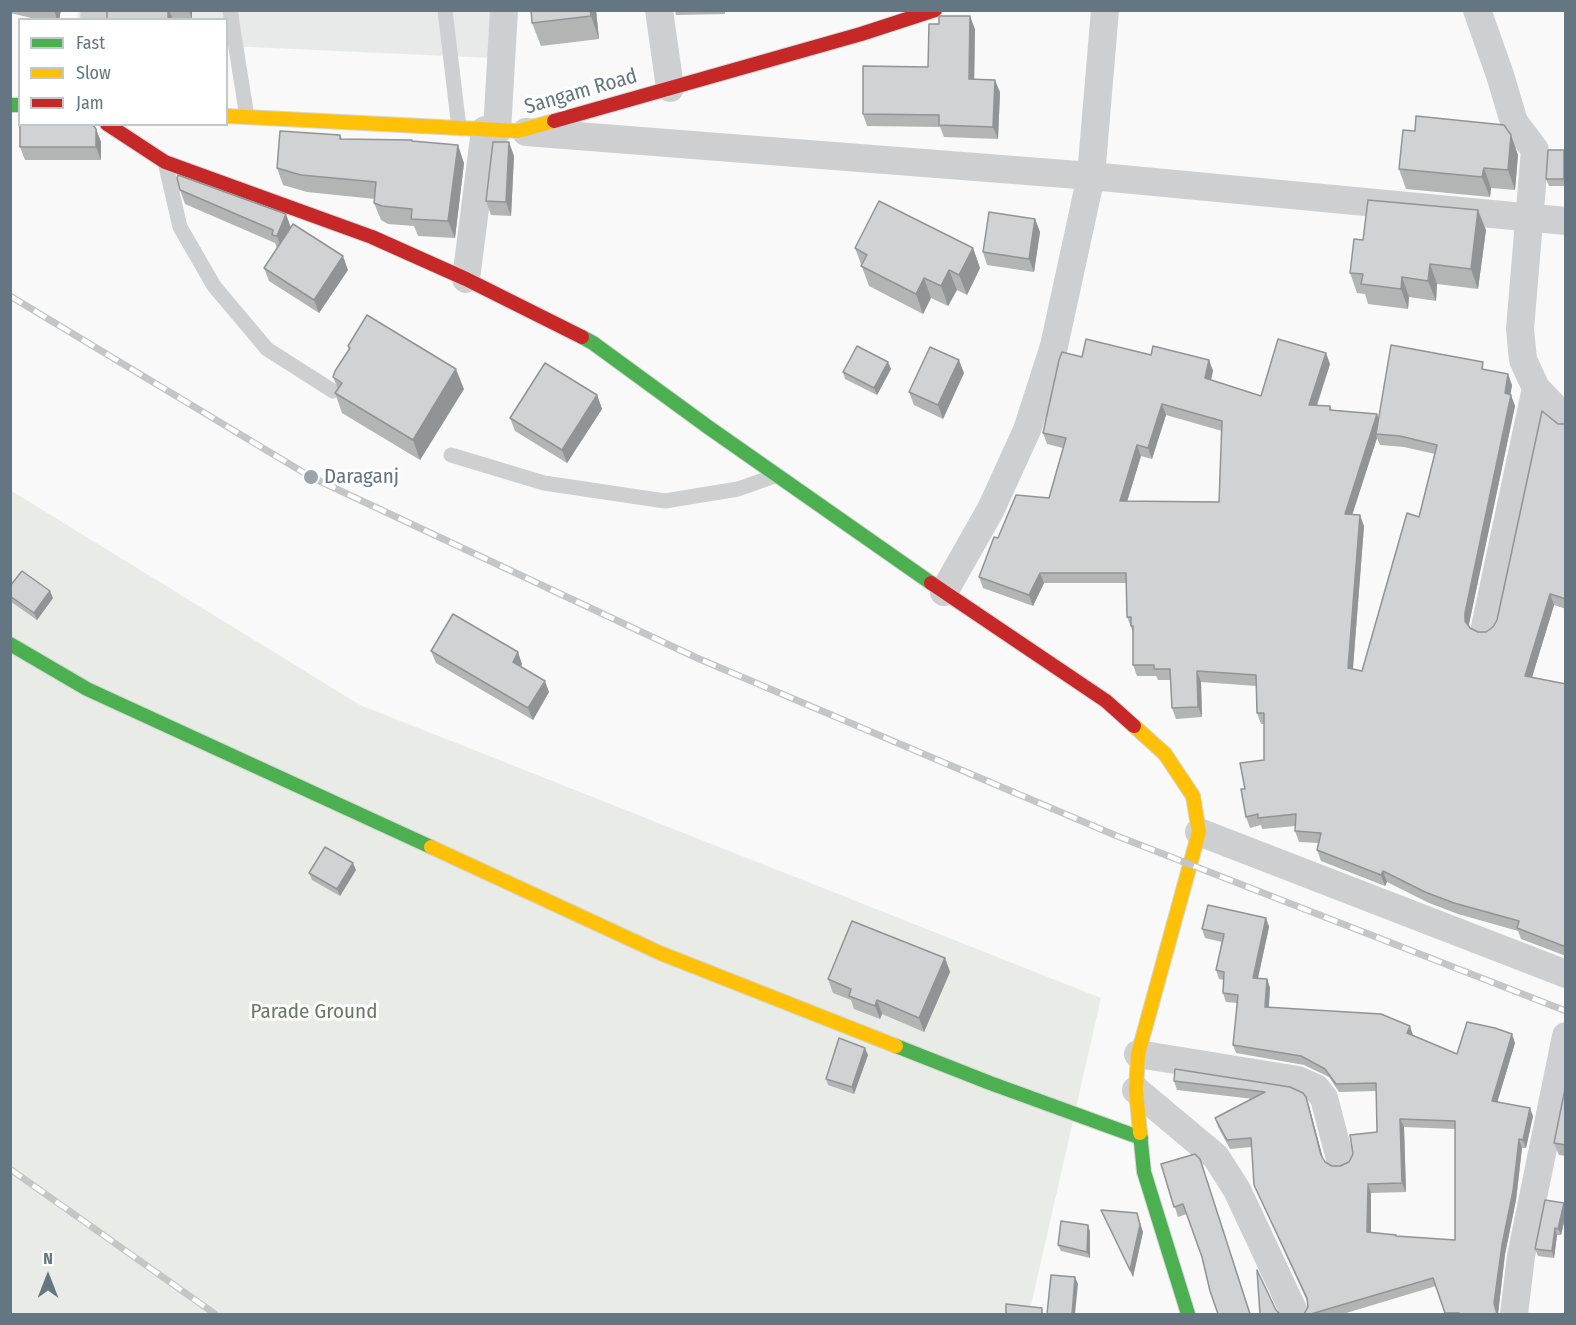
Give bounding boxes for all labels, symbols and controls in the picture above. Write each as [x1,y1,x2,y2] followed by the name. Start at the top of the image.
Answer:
[18,18,228,126] legend
[76,32,105,54] text: Fast
[76,62,111,84] text: Slow
[522,64,640,120] street label: Sangam Road
[76,92,104,114] text: Jam
[324,464,399,490] place label: Daraganj
[302,468,320,486] marker: Daraganj
[251,999,377,1025] park label: Parade Ground
[18,1247,78,1307] north arrow
[43,1249,53,1268] text: N

